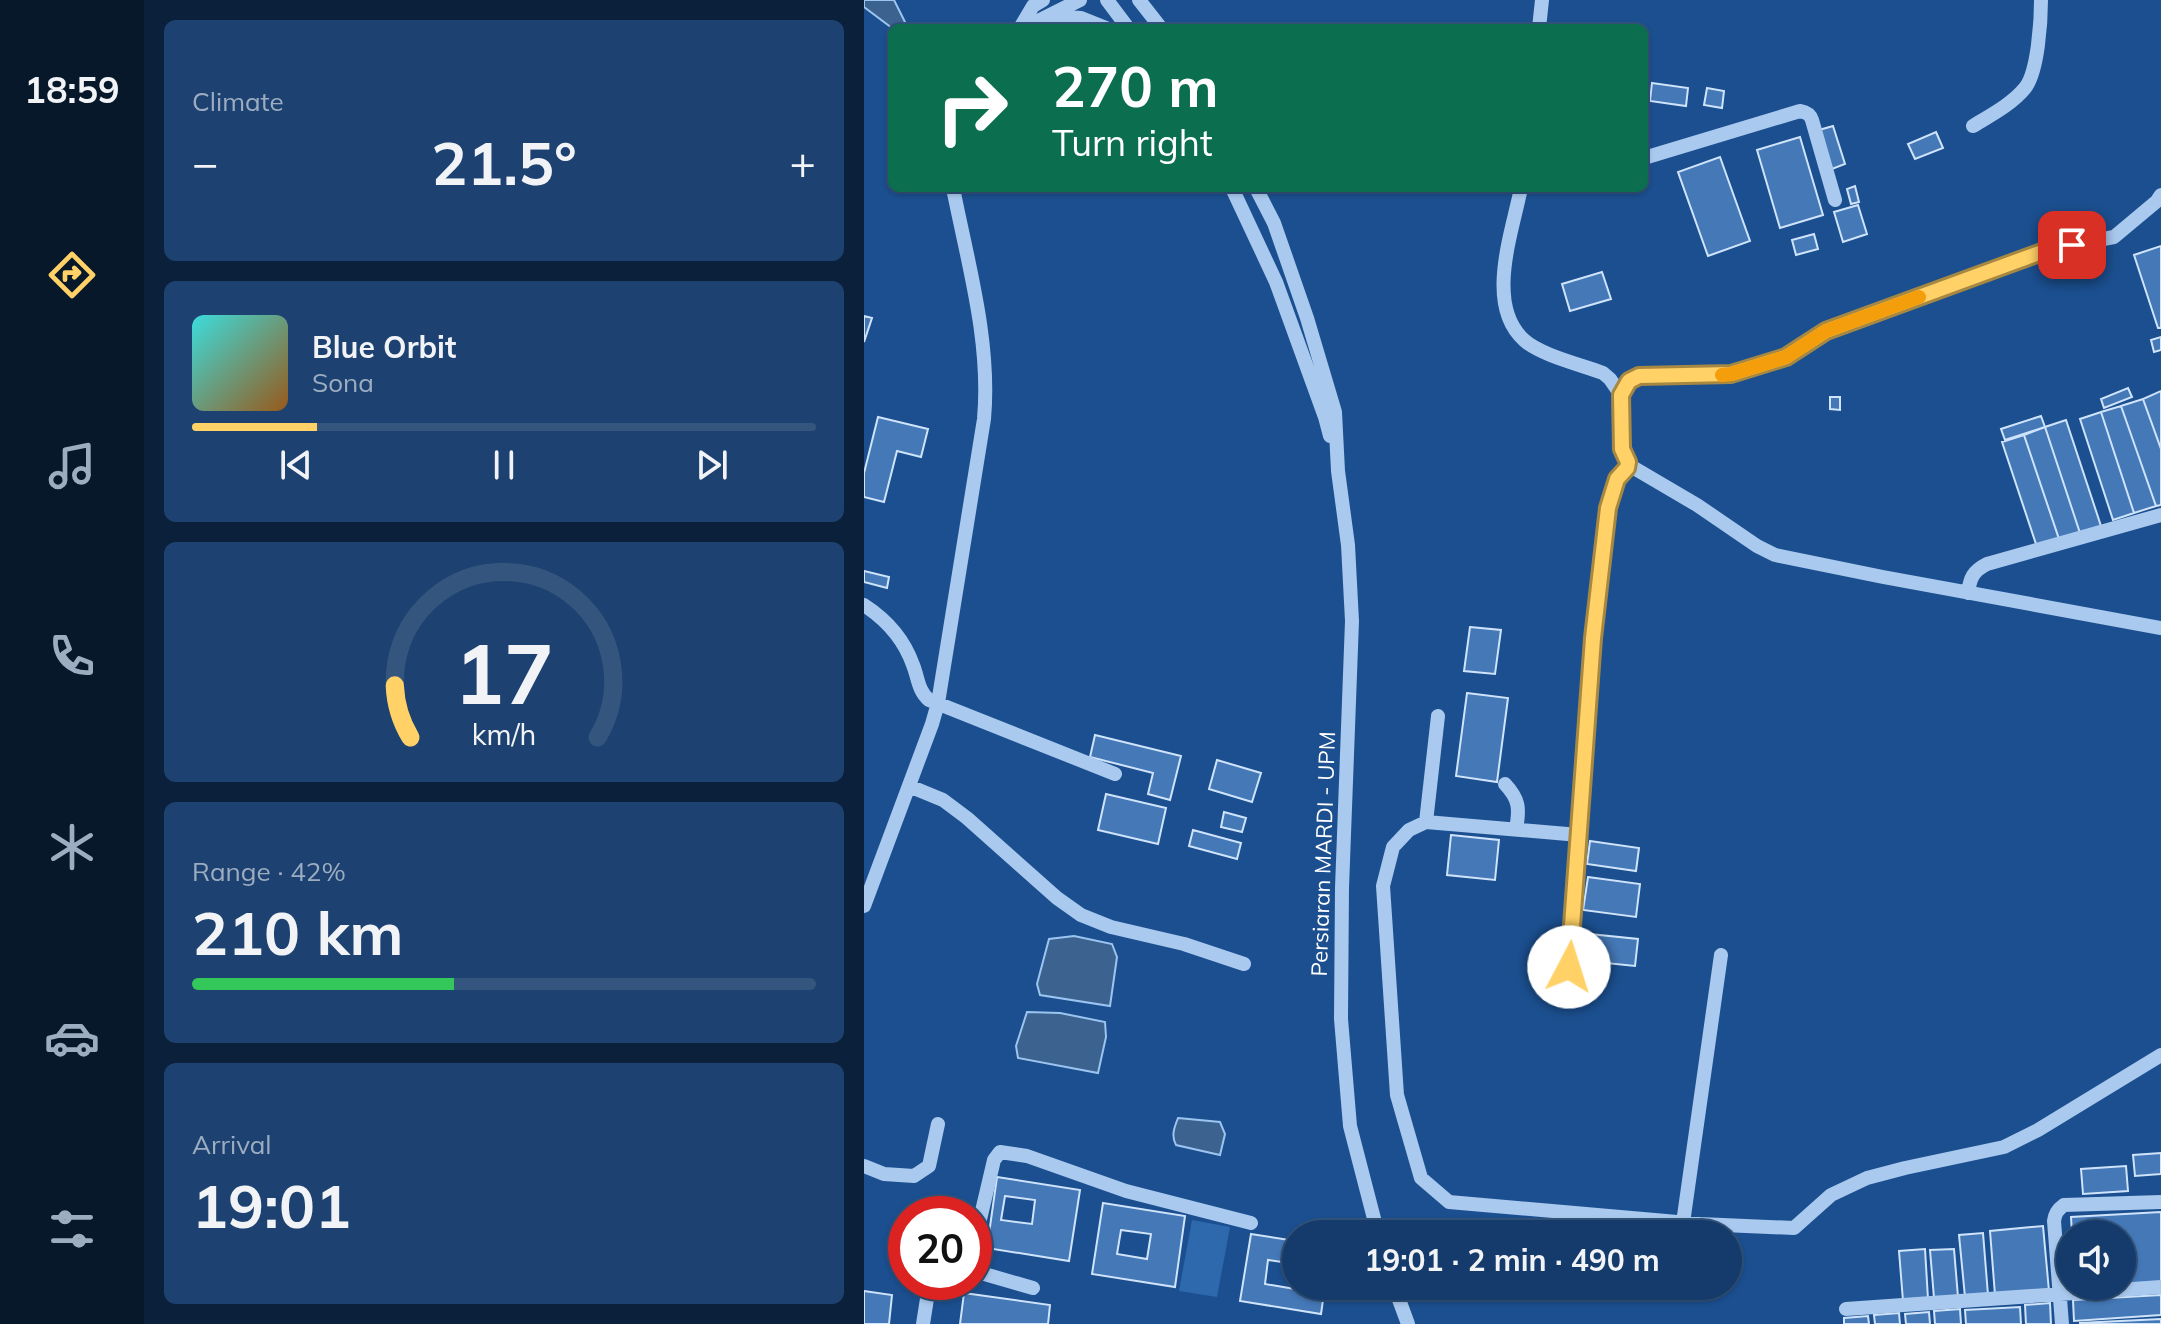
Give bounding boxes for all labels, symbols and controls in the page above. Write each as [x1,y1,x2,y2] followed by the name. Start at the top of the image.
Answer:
[1052,51,1219,121] text: 270 m
[920,56,1024,160] icon: right
[24,67,120,112] text: 18:59
[192,85,284,118] text: Climate
[1052,120,1213,165] text: Turn right
[431,125,577,200] text: 21.5°
[192,135,218,190] text: −
[790,135,816,190] text: +
[2038,211,2106,279] pin
[2050,223,2094,267] icon: arrive
[44,247,100,303] icon: directions
[312,328,456,366] text: Blue Orbit
[312,366,374,399] text: Sona
[44,438,100,494] icon: music
[274,443,318,487] icon: previous
[482,443,526,487] icon: pause
[690,443,734,487] icon: next
[454,620,554,725] text: 17
[44,628,100,684] icon: phone
[472,716,536,752] text: km/h
[1305,731,1341,977] street label: Persiaran MARDI - UPM
[44,819,100,875] icon: climate
[192,855,346,888] text: Range · 42%
[192,895,404,970] text: 210 km
[1527,925,1611,1009] position arrow
[44,1010,100,1066] icon: car
[192,1128,272,1161] text: Arrival
[192,1168,351,1243] text: 19:01
[888,1196,992,1300] speed limit sign: 20
[44,1201,100,1257] icon: filters
[2056,1220,2136,1300] map controls
[2056,1220,2136,1300] button: sound
[1364,1241,1660,1279] text: 19:01 · 2 min · 490 m

